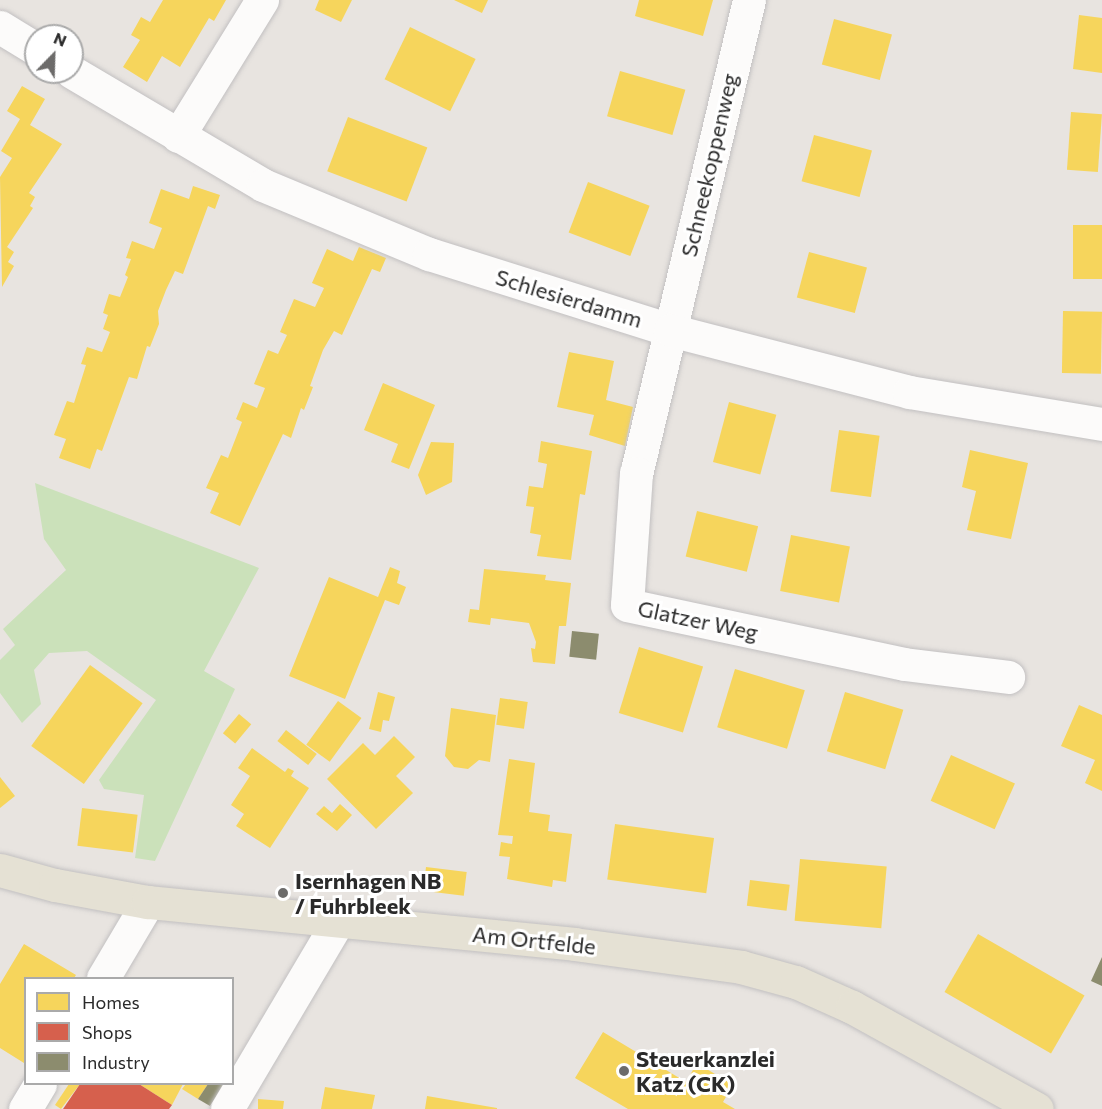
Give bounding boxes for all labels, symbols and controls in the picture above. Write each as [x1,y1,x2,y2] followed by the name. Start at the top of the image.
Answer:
[24,24,84,84] north arrow
[51,28,70,50] text: N
[675,71,743,259] street label: Schneekoppenweg
[493,263,645,333] street label: Schlesierdamm
[636,594,760,646] street label: Glatzer Weg
[295,867,441,918] place label: Isernhagen NB / Fuhrbleek
[276,886,290,900] marker: Isernhagen NB / Fuhrbleek
[471,920,597,960] street label: Am Ortfelde
[24,977,234,1085] legend
[82,991,140,1013] text: Homes
[82,1021,132,1043] text: Shops
[636,1045,775,1096] place label: Steuerkanzlei Katz (CK)
[82,1051,150,1073] text: Industry
[617,1064,631,1078] marker: Steuerkanzlei Katz (CK)

